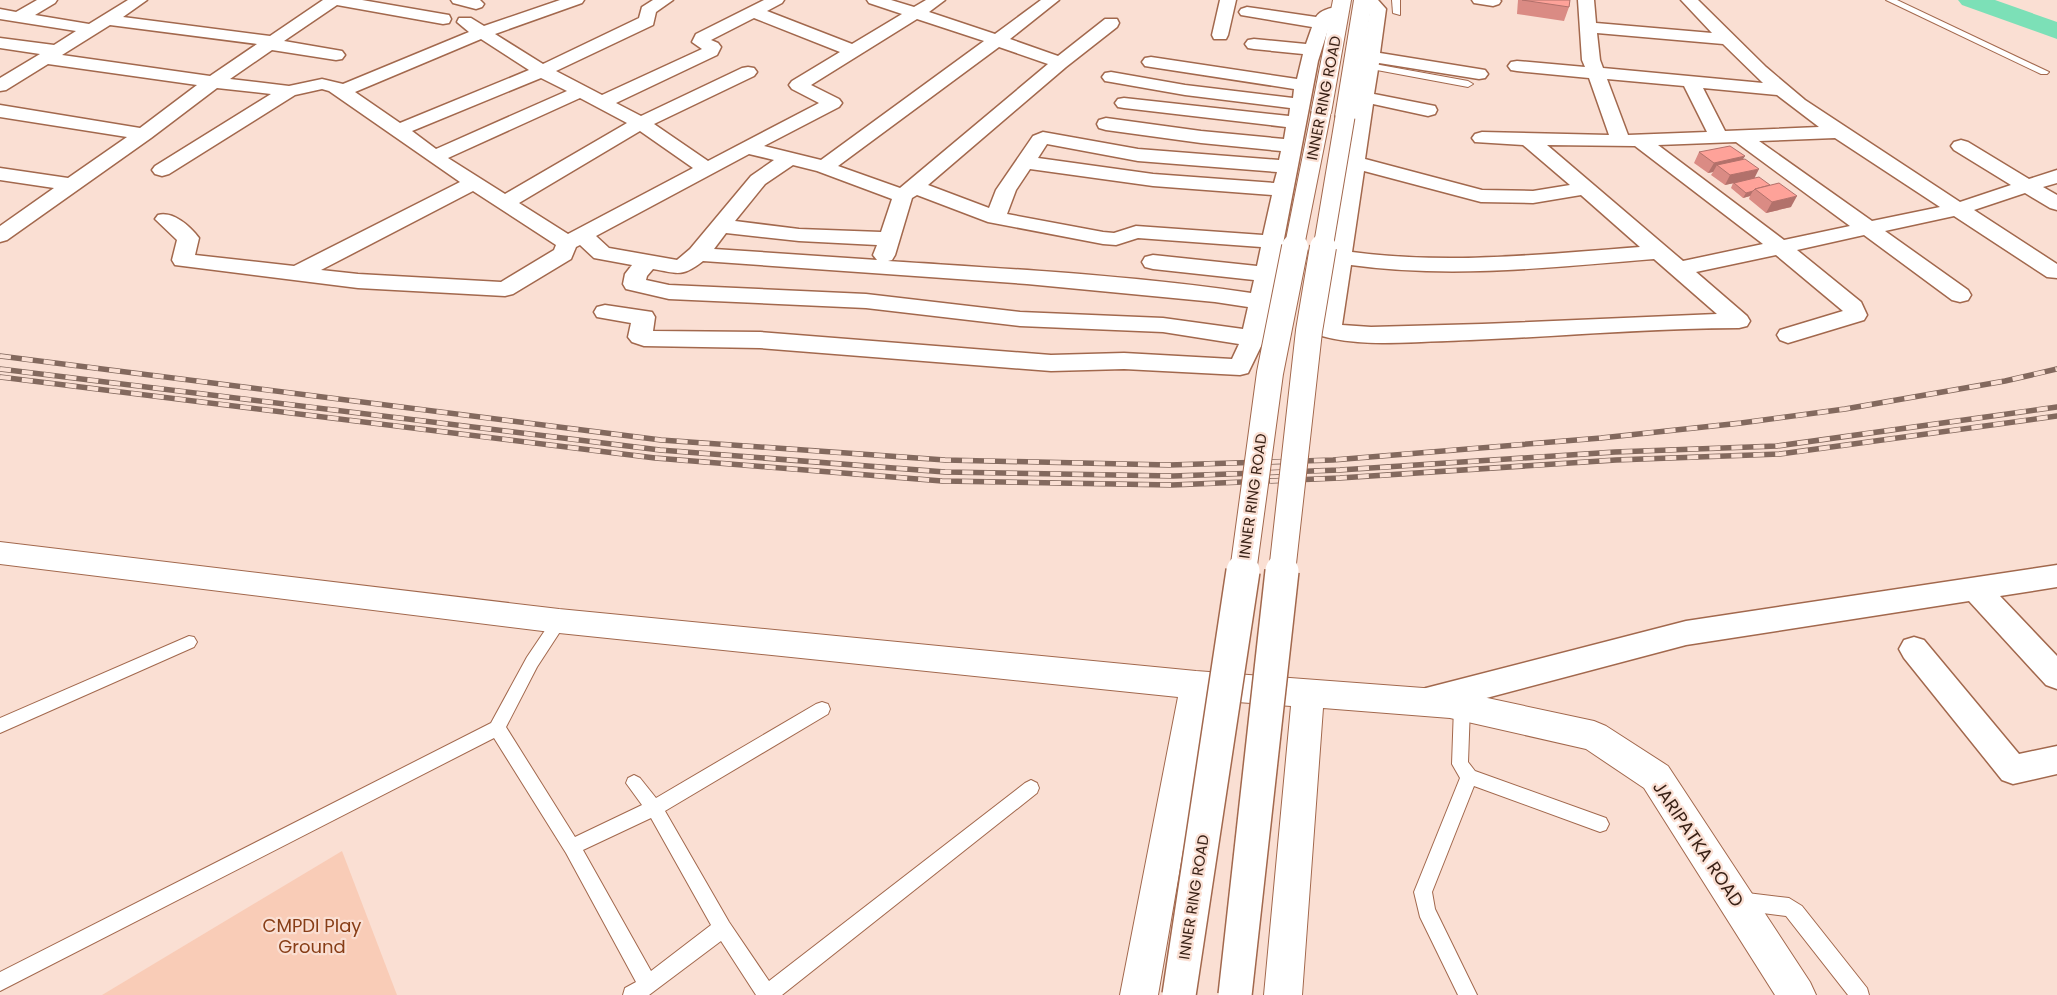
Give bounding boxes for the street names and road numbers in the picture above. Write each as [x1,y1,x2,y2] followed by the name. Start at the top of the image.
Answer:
[1301,34,1346,162] street label: INNER RING ROAD
[1233,432,1272,560] street label: INNER RING ROAD
[1647,776,1750,912] street label: JARIPATKA ROAD
[1173,833,1214,961] street label: INNER RING ROAD

